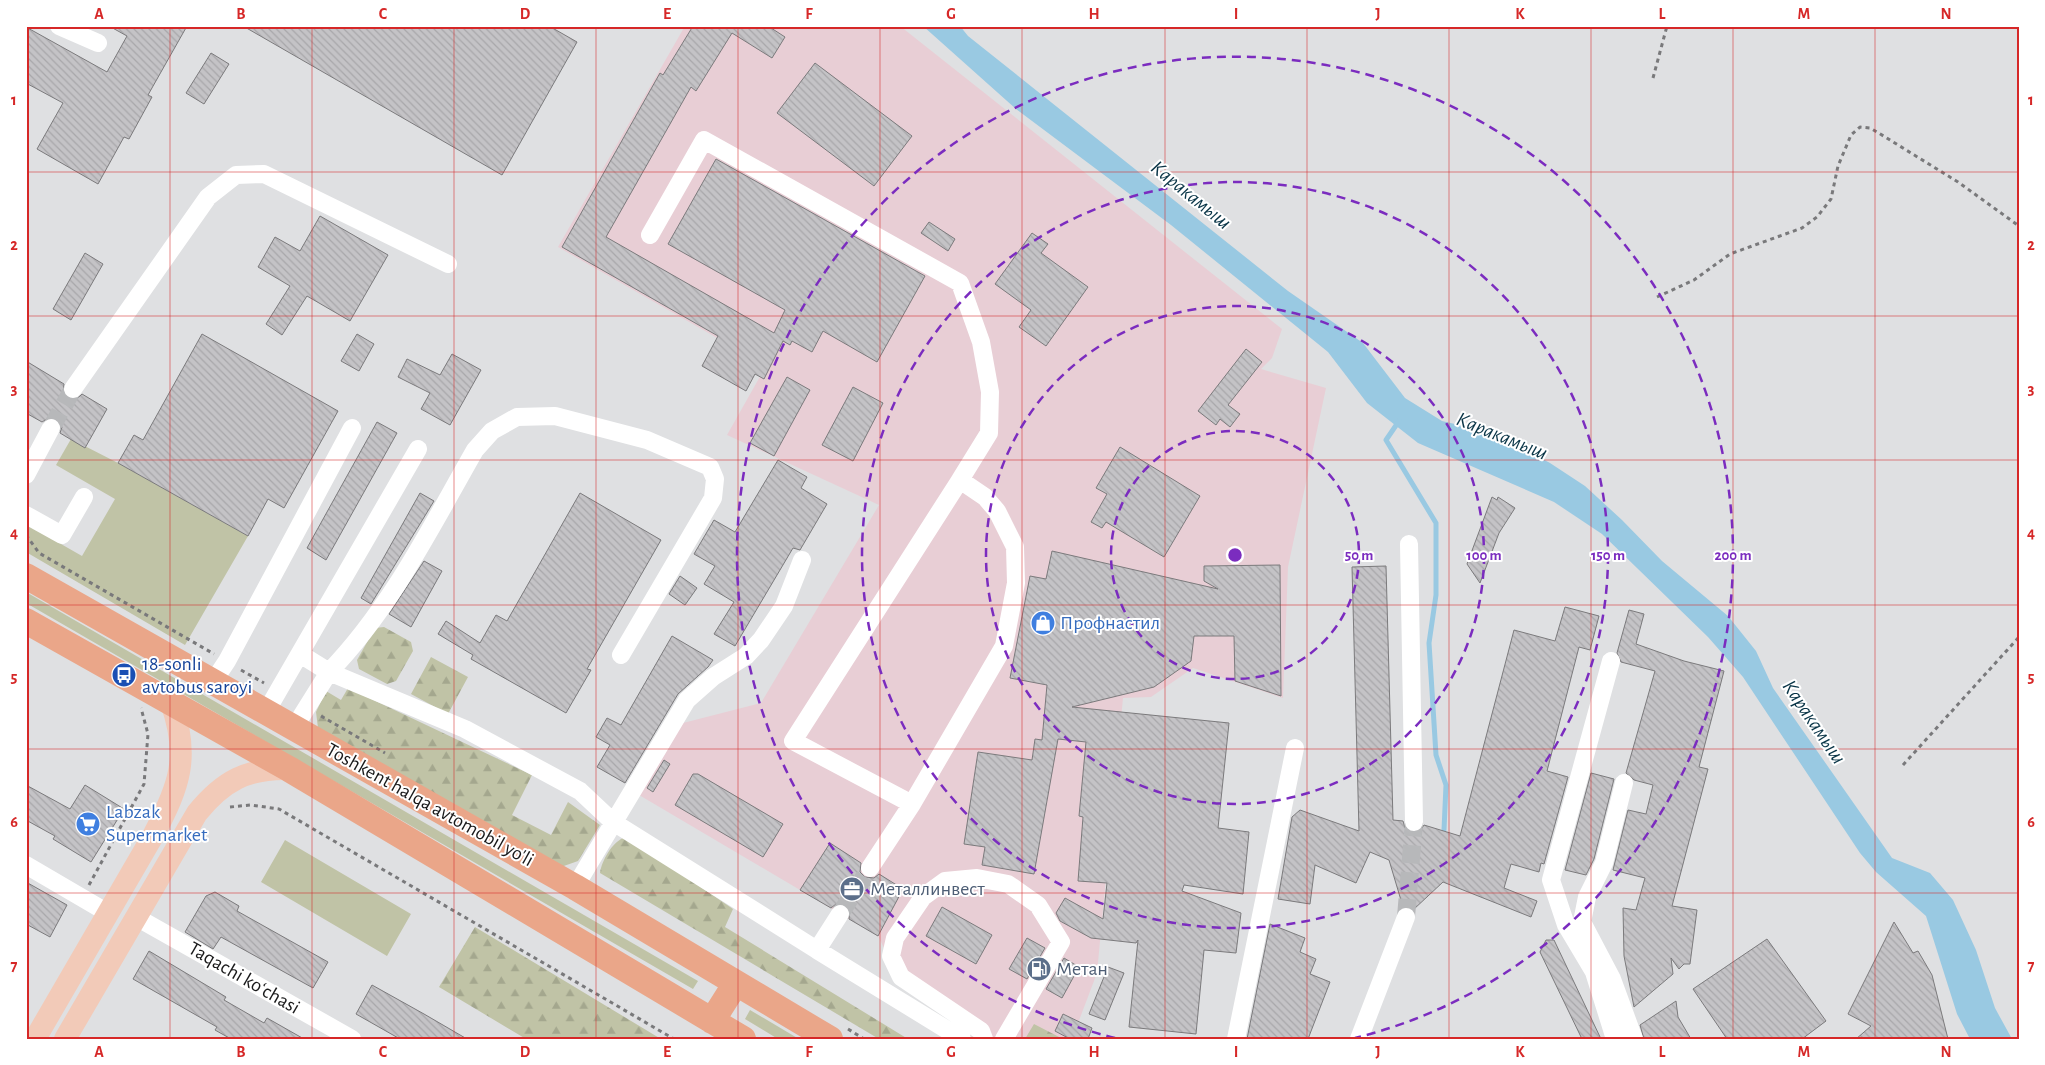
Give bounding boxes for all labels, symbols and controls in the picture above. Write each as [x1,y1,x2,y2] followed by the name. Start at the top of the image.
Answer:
[94,6,104,22] text: A
[236,6,246,22] text: B
[379,6,388,22] text: C
[520,6,531,22] text: D
[663,6,671,22] text: E
[805,6,813,22] text: F
[946,6,956,22] text: G
[1088,6,1100,22] text: H
[1234,6,1238,22] text: I
[1375,6,1381,22] text: J
[1515,6,1525,22] text: K
[1659,6,1666,22] text: L
[1798,6,1810,22] text: M
[1940,6,1952,22] text: N
[11,92,17,108] text: 1
[2028,92,2034,108] text: 1
[1146,157,1235,234] water label: Каракамыш
[10,237,18,253] text: 2
[2027,237,2035,253] text: 2
[11,381,18,397] text: 3
[2028,381,2035,397] text: 3
[1453,408,1550,465] water label: Каракамыш
[10,525,18,541] text: 4
[2027,525,2035,541] text: 4
[1226,546,1244,564] centre of rings
[1345,548,1373,563] text: 50 m
[1466,548,1502,563] text: 100 m
[1591,548,1625,563] text: 150 m
[1714,548,1752,563] text: 200 m
[1030,610,1056,636] shop icon: Профнастил
[1060,613,1160,633] place label: Профнастил
[142,654,252,697] place label: 18-sonli avtobus saroyi
[111,662,137,688] bus stop icon: 18-sonli avtobus saroyi
[11,669,18,685] text: 5
[2028,669,2035,685] text: 5
[1778,676,1850,768] water label: Каракамыш
[323,740,537,870] street label: Toshkent halqa avtomobil yo'li
[106,802,208,845] place label: Labzak Supermarket
[75,811,101,837] supermarket icon: Labzak Supermarket
[10,814,18,830] text: 6
[2027,814,2035,830] text: 6
[839,876,865,902] office icon: Металлинвест
[870,879,985,899] place label: Металлинвест
[185,938,303,1018] street label: Taqachi koʻchasi
[1026,956,1052,982] fuel station icon: Метан
[11,958,18,974] text: 7
[2028,958,2035,974] text: 7
[1056,959,1108,979] place label: Метан
[94,1044,104,1060] text: A
[236,1044,246,1060] text: B
[379,1044,388,1060] text: C
[520,1044,531,1060] text: D
[663,1044,671,1060] text: E
[805,1044,813,1060] text: F
[946,1044,956,1060] text: G
[1088,1044,1100,1060] text: H
[1234,1044,1238,1060] text: I
[1375,1044,1381,1060] text: J
[1515,1044,1525,1060] text: K
[1659,1044,1666,1060] text: L
[1798,1044,1810,1060] text: M
[1940,1044,1952,1060] text: N

